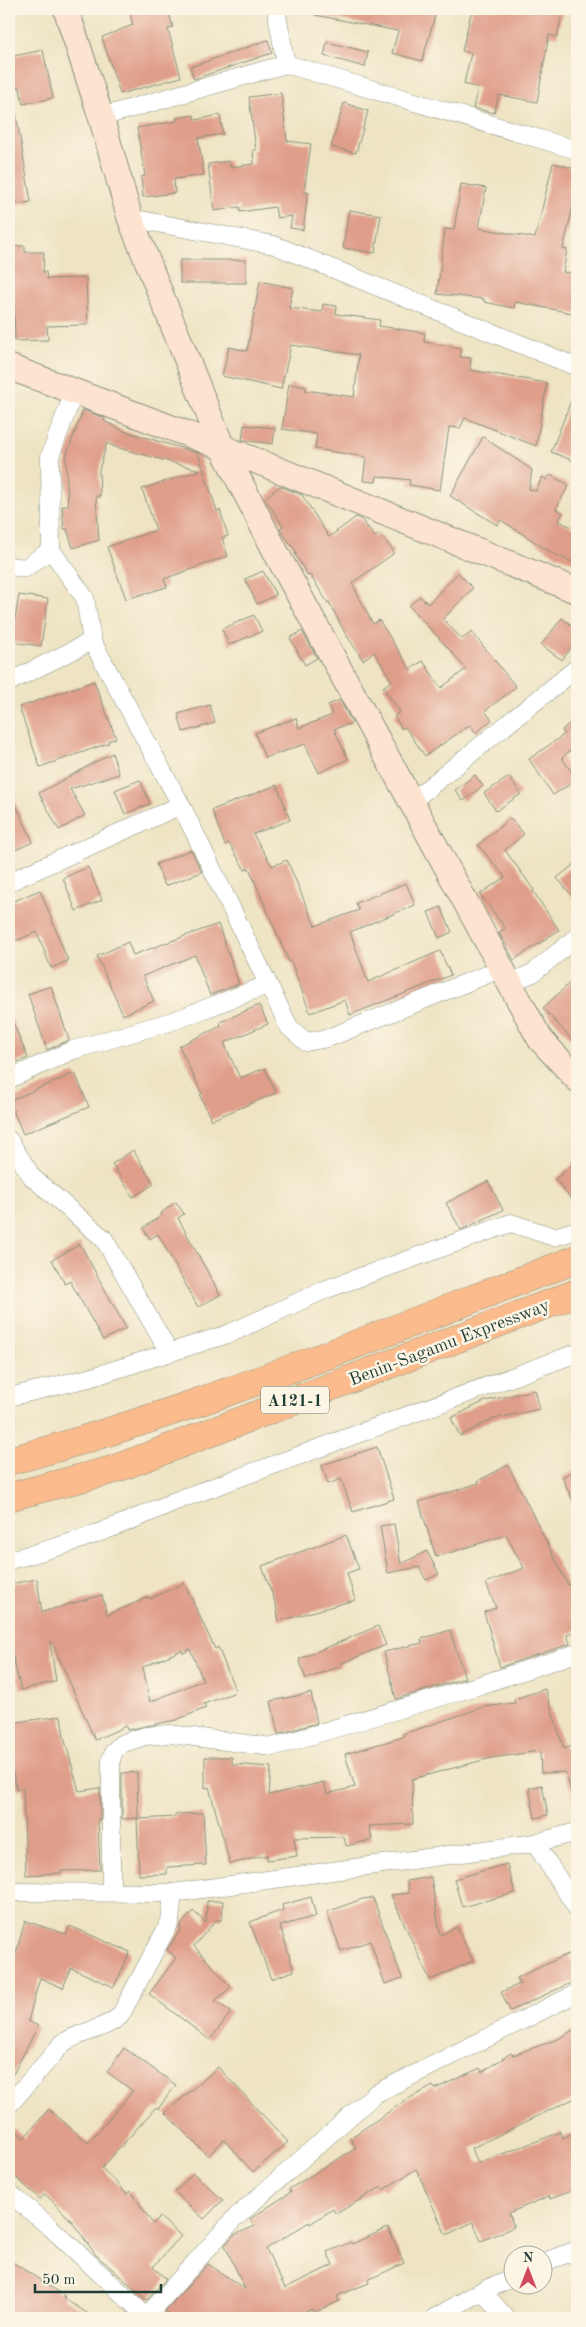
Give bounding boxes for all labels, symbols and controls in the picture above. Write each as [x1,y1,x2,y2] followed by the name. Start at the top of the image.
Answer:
[347,1296,553,1390] street label: Benin-Sagamu Expressway
[261,1386,329,1414] road number: A121-1
[504,2244,554,2294] north arrow
[523,2251,534,2265] text: N
[35,2262,161,2294] scale bar
[42,2273,76,2288] text: 50 m

